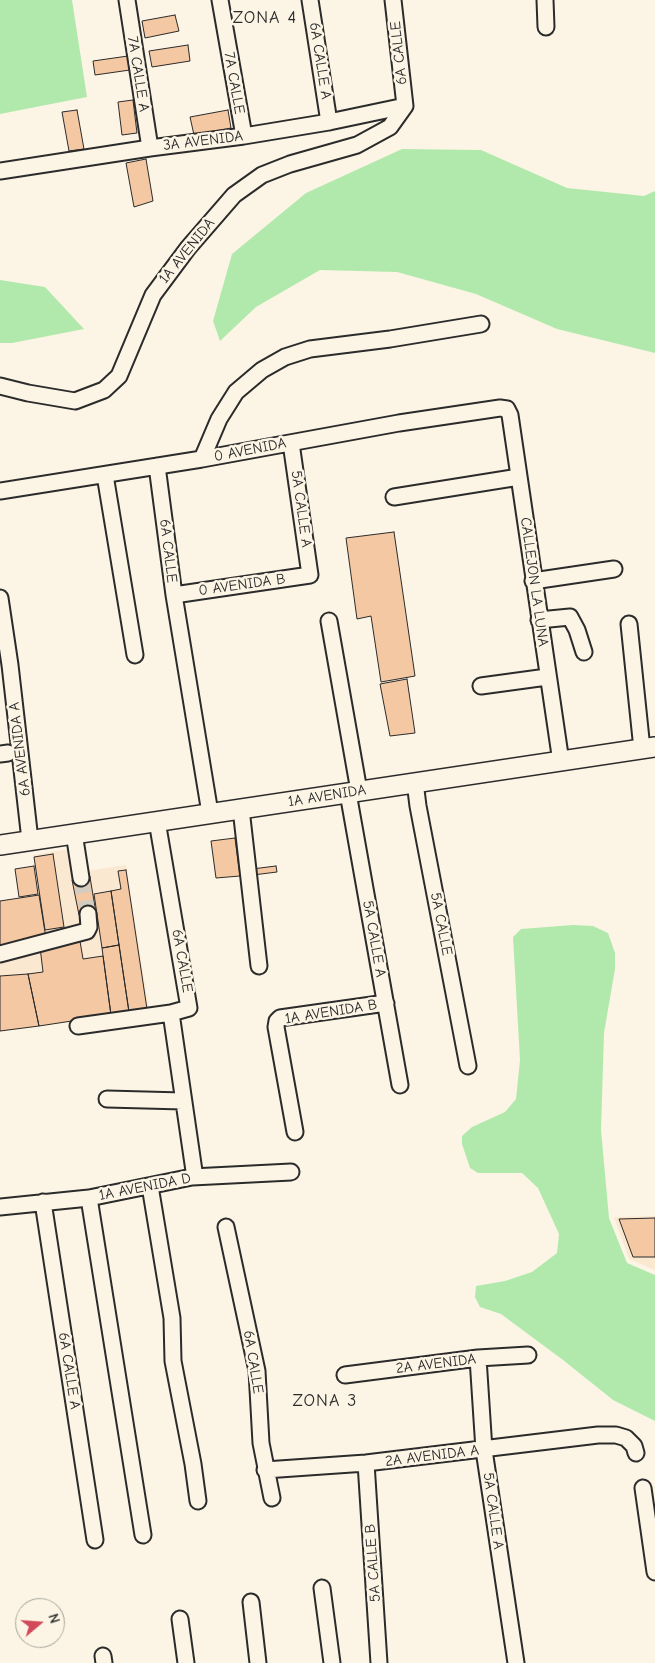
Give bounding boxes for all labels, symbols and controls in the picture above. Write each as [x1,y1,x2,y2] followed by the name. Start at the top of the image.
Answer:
[232,7,298,29] district label: ZONA 4
[387,20,411,86] street label: 6A CALLE
[305,21,335,101] street label: 6A CALLE A
[123,35,153,113] street label: 7A CALLE A
[220,51,248,115] street label: 7A CALLE
[162,127,244,155] street label: 3A AVENIDA
[155,215,219,287] street label: 1A AVENIDA
[212,434,288,466] street label: 0 AVENIDA
[287,469,315,549] street label: 5A CALLE A
[516,516,552,648] street label: CALLEJON LA LUNA
[155,518,181,584] street label: 6A CALLE
[197,570,287,600] street label: 0 AVENIDA B
[5,701,35,797] street label: 6A AVENIDA A
[287,781,367,811] street label: 1A AVENIDA
[426,891,456,957] street label: 5A CALLE
[358,899,390,979] street label: 5A CALLE A
[168,928,196,994] street label: 6A CALLE
[284,996,378,1028] street label: 1A AVENIDA B
[98,1169,192,1205] street label: 1A AVENIDA D
[239,1329,267,1395] street label: 6A CALLE
[54,1331,84,1411] street label: 6A CALLE A
[395,1350,477,1378] street label: 2A AVENIDA
[292,1390,358,1412] district label: ZONA 3
[384,1441,480,1471] street label: 2A AVENIDA A
[479,1471,507,1551] street label: 5A CALLE A
[361,1523,385,1603] street label: 5A CALLE B
[15,1598,65,1648] north arrow
[44,1612,63,1625] text: N

